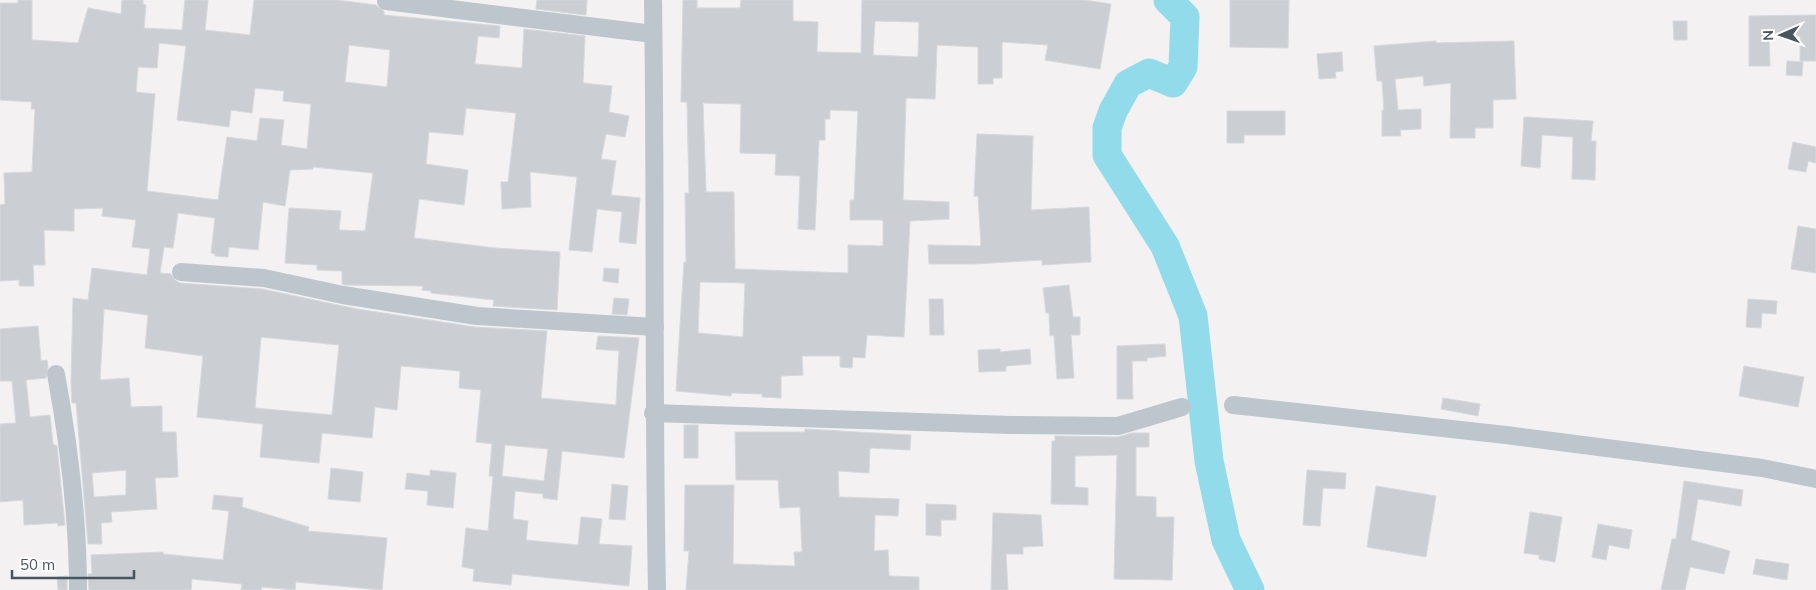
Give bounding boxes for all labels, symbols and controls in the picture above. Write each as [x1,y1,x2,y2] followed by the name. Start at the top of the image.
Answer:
[1756,10,1806,60] north arrow
[1759,30,1777,41] text: N
[12,548,135,580] scale bar
[20,555,55,574] text: 50 m

